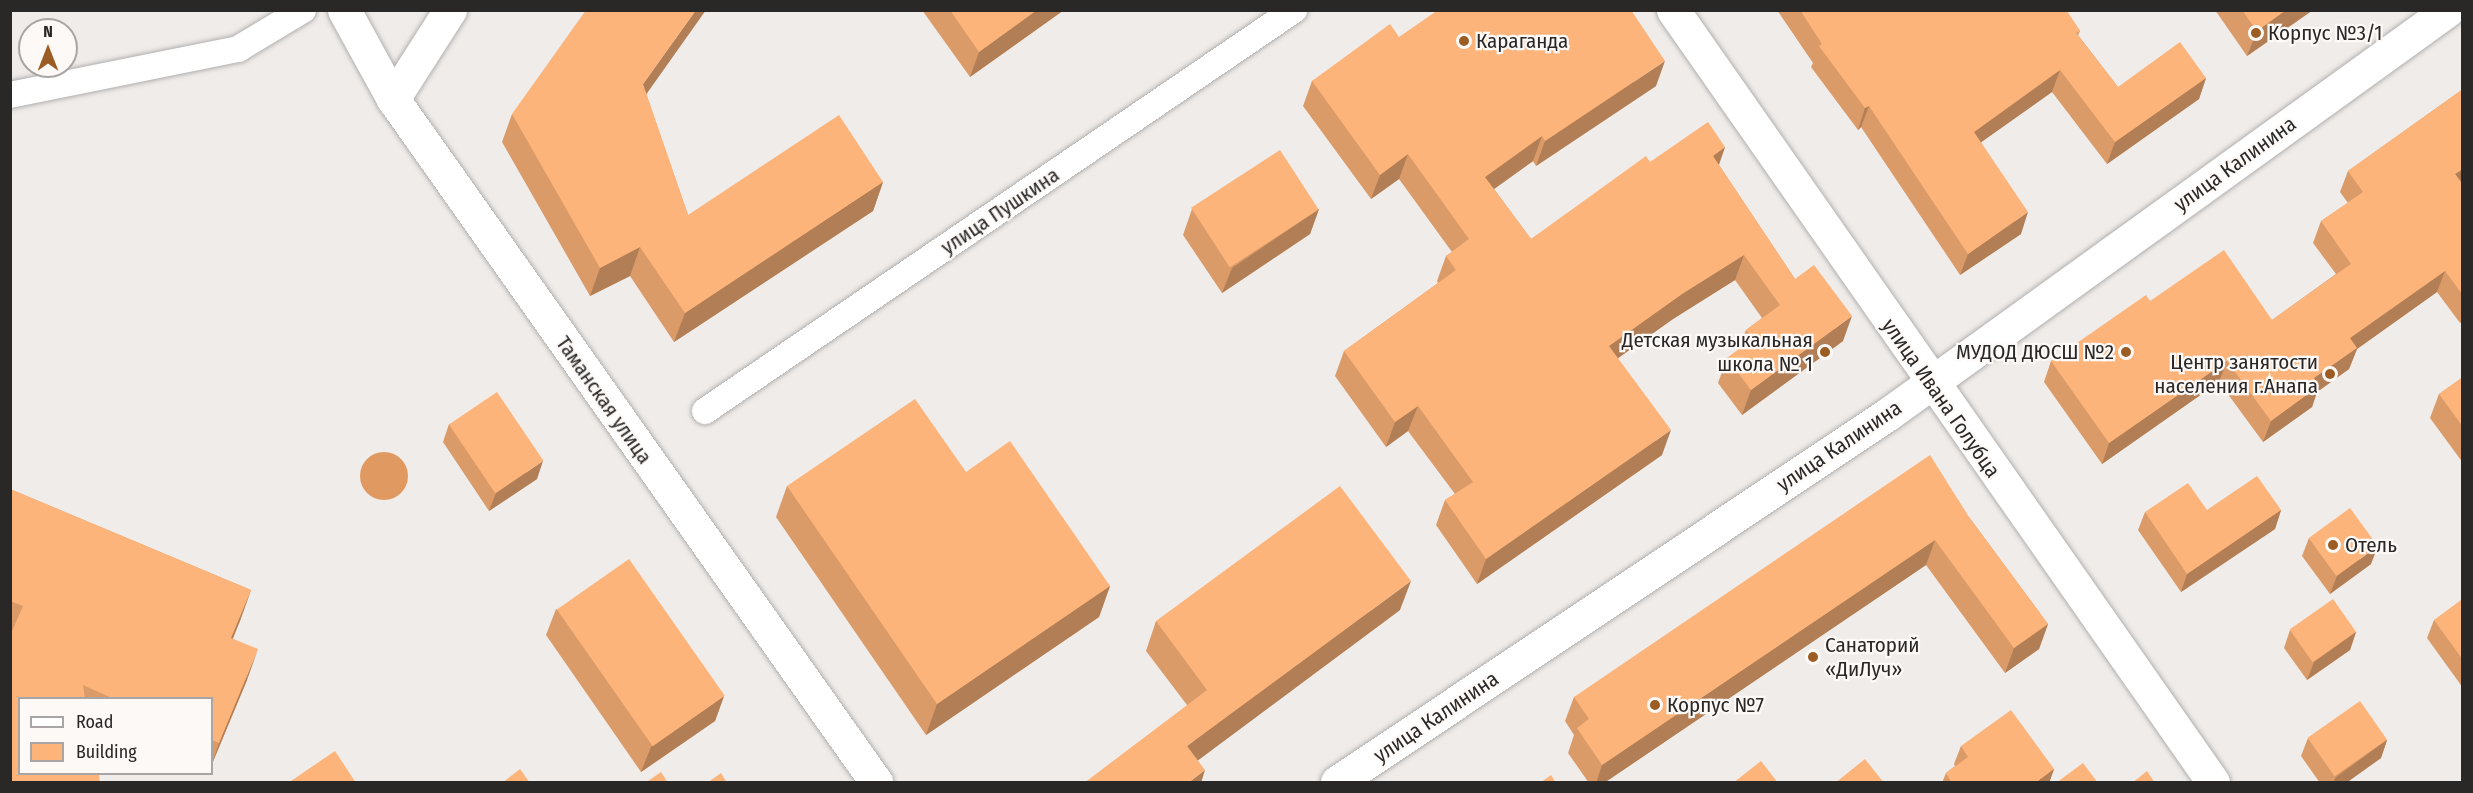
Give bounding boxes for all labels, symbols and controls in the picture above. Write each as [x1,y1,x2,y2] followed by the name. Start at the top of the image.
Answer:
[18,18,78,78] north arrow
[2268,20,2383,46] place label: Корпус №3/1
[43,22,53,41] text: N
[2249,26,2263,40] marker: Корпус №3/1
[1476,28,1568,54] place label: Караганда
[1457,34,1471,48] marker: Караганда
[2169,111,2301,217] street label: улица Калинина
[936,162,1064,260] street label: улица Пушкина
[1877,314,2005,482] street label: улица Ивана Голубца
[1622,327,1813,377] place label: Детская музыкальная школа № 1
[551,331,657,469] street label: Таманская улица
[1956,339,2114,365] place label: МУДОД ДЮСШ №2
[1818,345,1832,359] marker: Детская музыкальная школа № 1
[2119,345,2133,359] marker: МУДОД ДЮСШ №2
[2154,349,2318,399] place label: Центр занятости населения г.Анапа
[2323,367,2337,381] marker: Центр занятости населения г.Анапа
[1772,395,1906,497] street label: улица Калинина
[2345,532,2397,558] place label: Отель
[2326,538,2340,552] marker: Отель
[1825,632,1920,682] place label: Санаторий «ДиЛуч»
[1806,650,1820,664] marker: Санаторий «ДиЛуч»
[1369,666,1503,768] street label: улица Калинина
[1667,692,1764,718] place label: Корпус №7
[18,697,213,775] legend
[1648,698,1662,712] marker: Корпус №7
[76,711,113,733] text: Road
[76,741,137,763] text: Building

